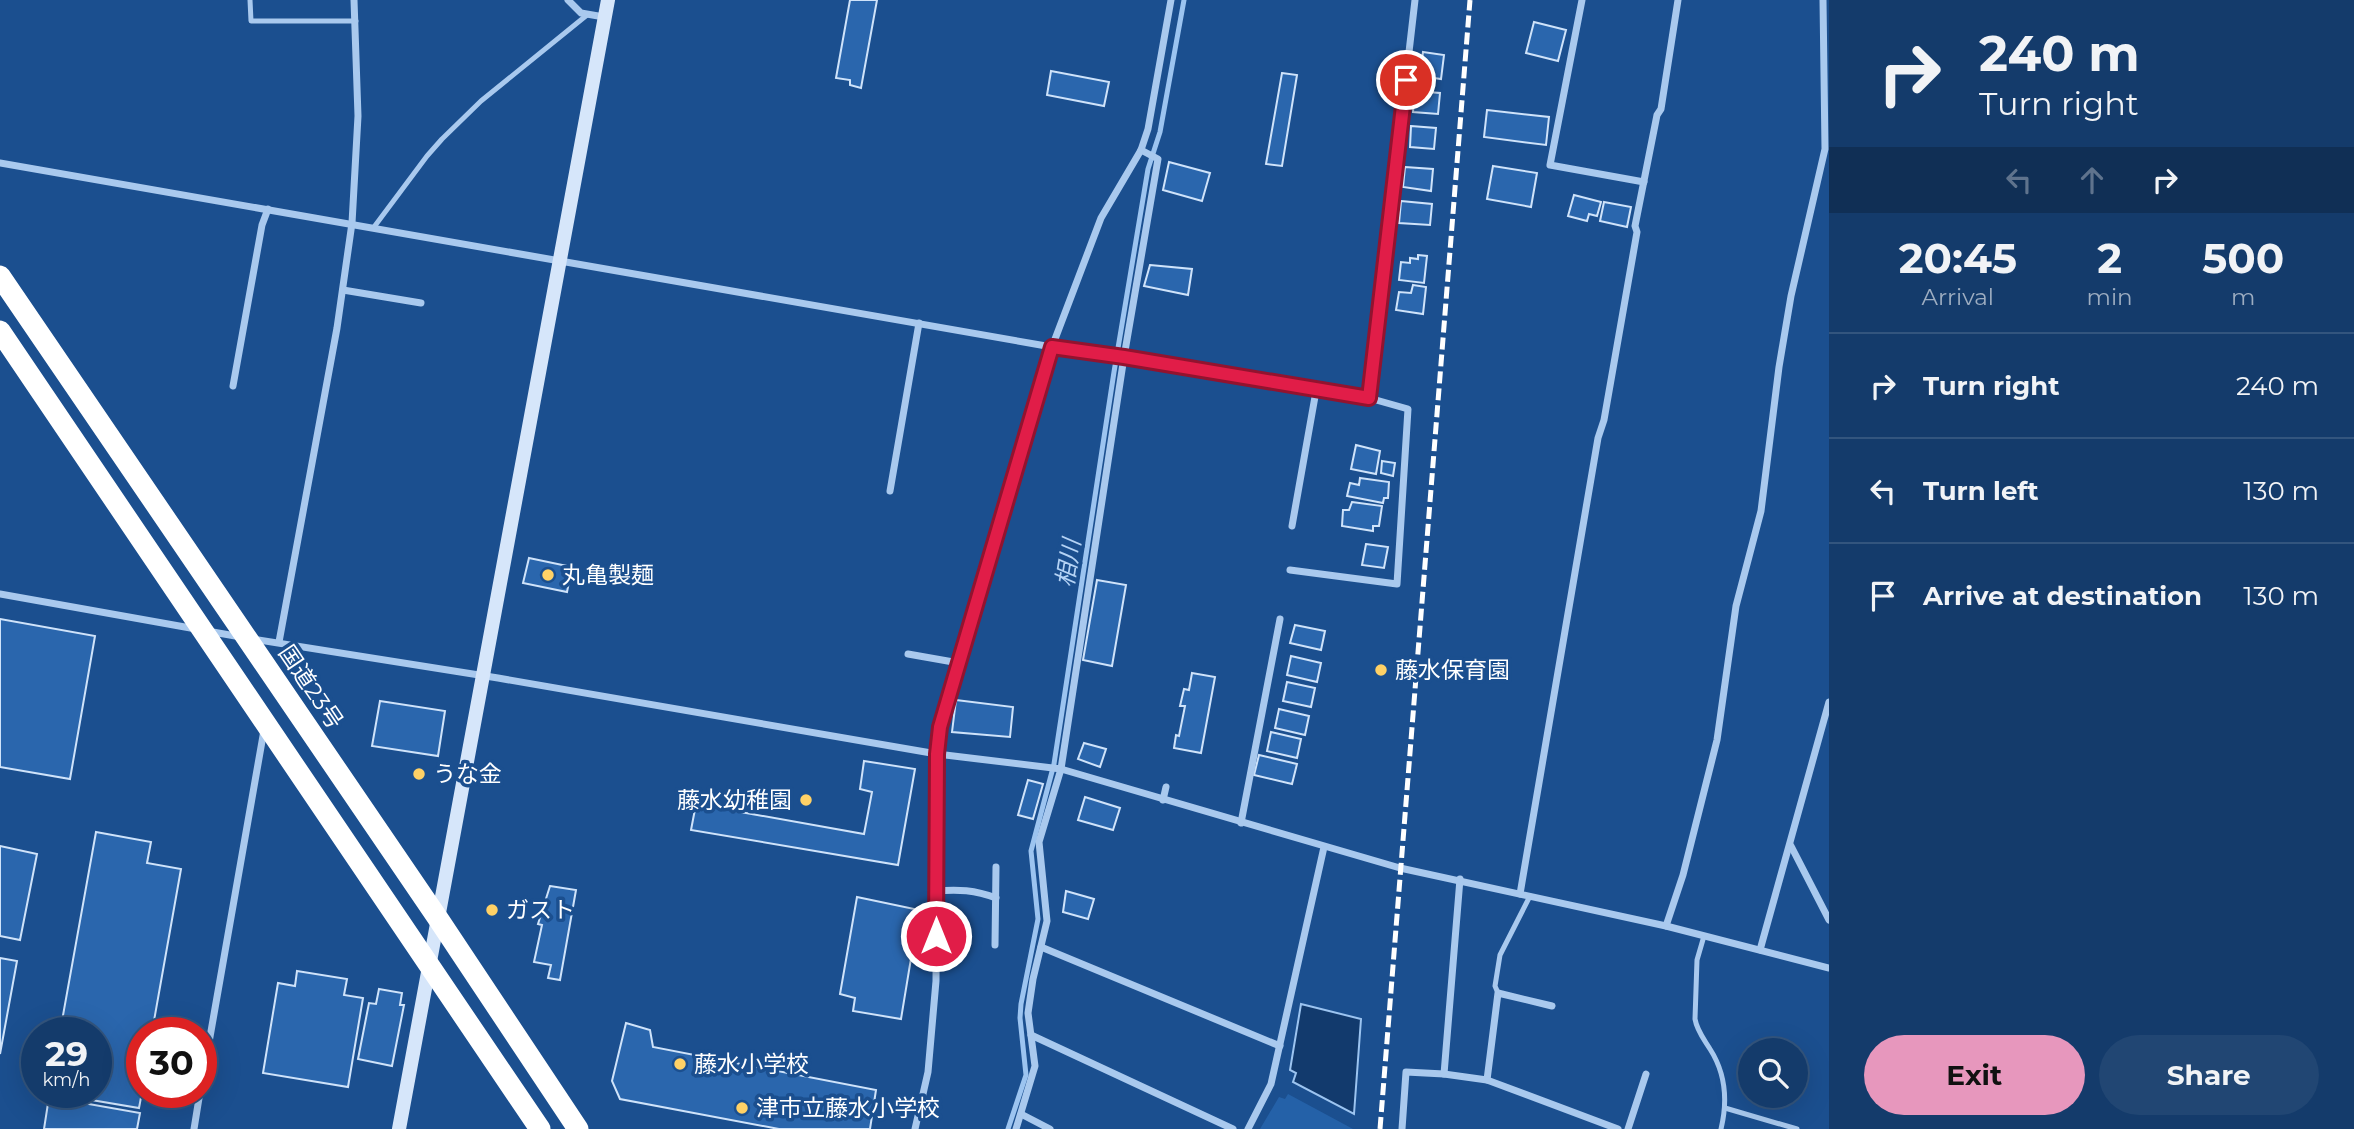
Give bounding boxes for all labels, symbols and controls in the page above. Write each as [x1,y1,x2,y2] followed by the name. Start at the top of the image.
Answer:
[1979,24,2140,83] text: 240 m
[1864,28,1955,119] icon: right
[1376,50,1436,110] pin
[1387,61,1425,99] icon: arrive
[1979,84,2139,123] text: Turn right
[2000,161,2038,199] icon: left
[2073,161,2111,199] icon: ahead
[2146,161,2184,199] icon: right
[1899,232,2017,284] text: 20:45
[2097,232,2122,284] text: 2
[2202,232,2284,284] text: 500
[1921,283,1994,311] text: Arrival
[2087,283,2133,311] text: min
[2231,283,2256,311] text: m
[1864,367,1902,405] icon: right
[1923,370,2059,402] text: Turn right
[2236,370,2319,402] text: 240 m
[1864,472,1902,510] icon: left
[1923,475,2039,507] text: Turn left
[2243,475,2319,507] text: 130 m
[1050,534,1087,589] water label: 相川
[562,561,654,589] place label: 丸亀製麺
[540,567,556,583] marker: 丸亀製麺
[1864,577,1902,615] icon: arrive
[1923,580,2202,612] text: Arrive at destination
[2243,580,2319,612] text: 130 m
[273,640,349,734] street label: 国道23号
[1395,656,1510,684] place label: 藤水保育園
[1373,662,1389,678] marker: 藤水保育園
[433,760,502,788] place label: うな金
[411,766,427,782] marker: うな金
[677,786,792,814] place label: 藤水幼稚園
[798,792,814,808] marker: 藤水幼稚園
[506,896,575,924] place label: ガスト
[899,899,973,973] position arrow
[484,902,500,918] marker: ガスト
[126,1017,217,1108] speed limit sign: 30
[45,1032,88,1075] text: 29
[1864,1035,2085,1115] button: Exit
[2099,1035,2319,1115] button: Share
[1738,1038,1808,1108] map controls
[1738,1038,1808,1108] button: search
[694,1050,809,1078] place label: 藤水小学校
[672,1056,688,1072] marker: 藤水小学校
[42,1069,91,1091] text: km/h
[756,1094,940,1122] place label: 津市立藤水小学校
[734,1100,750,1116] marker: 津市立藤水小学校

